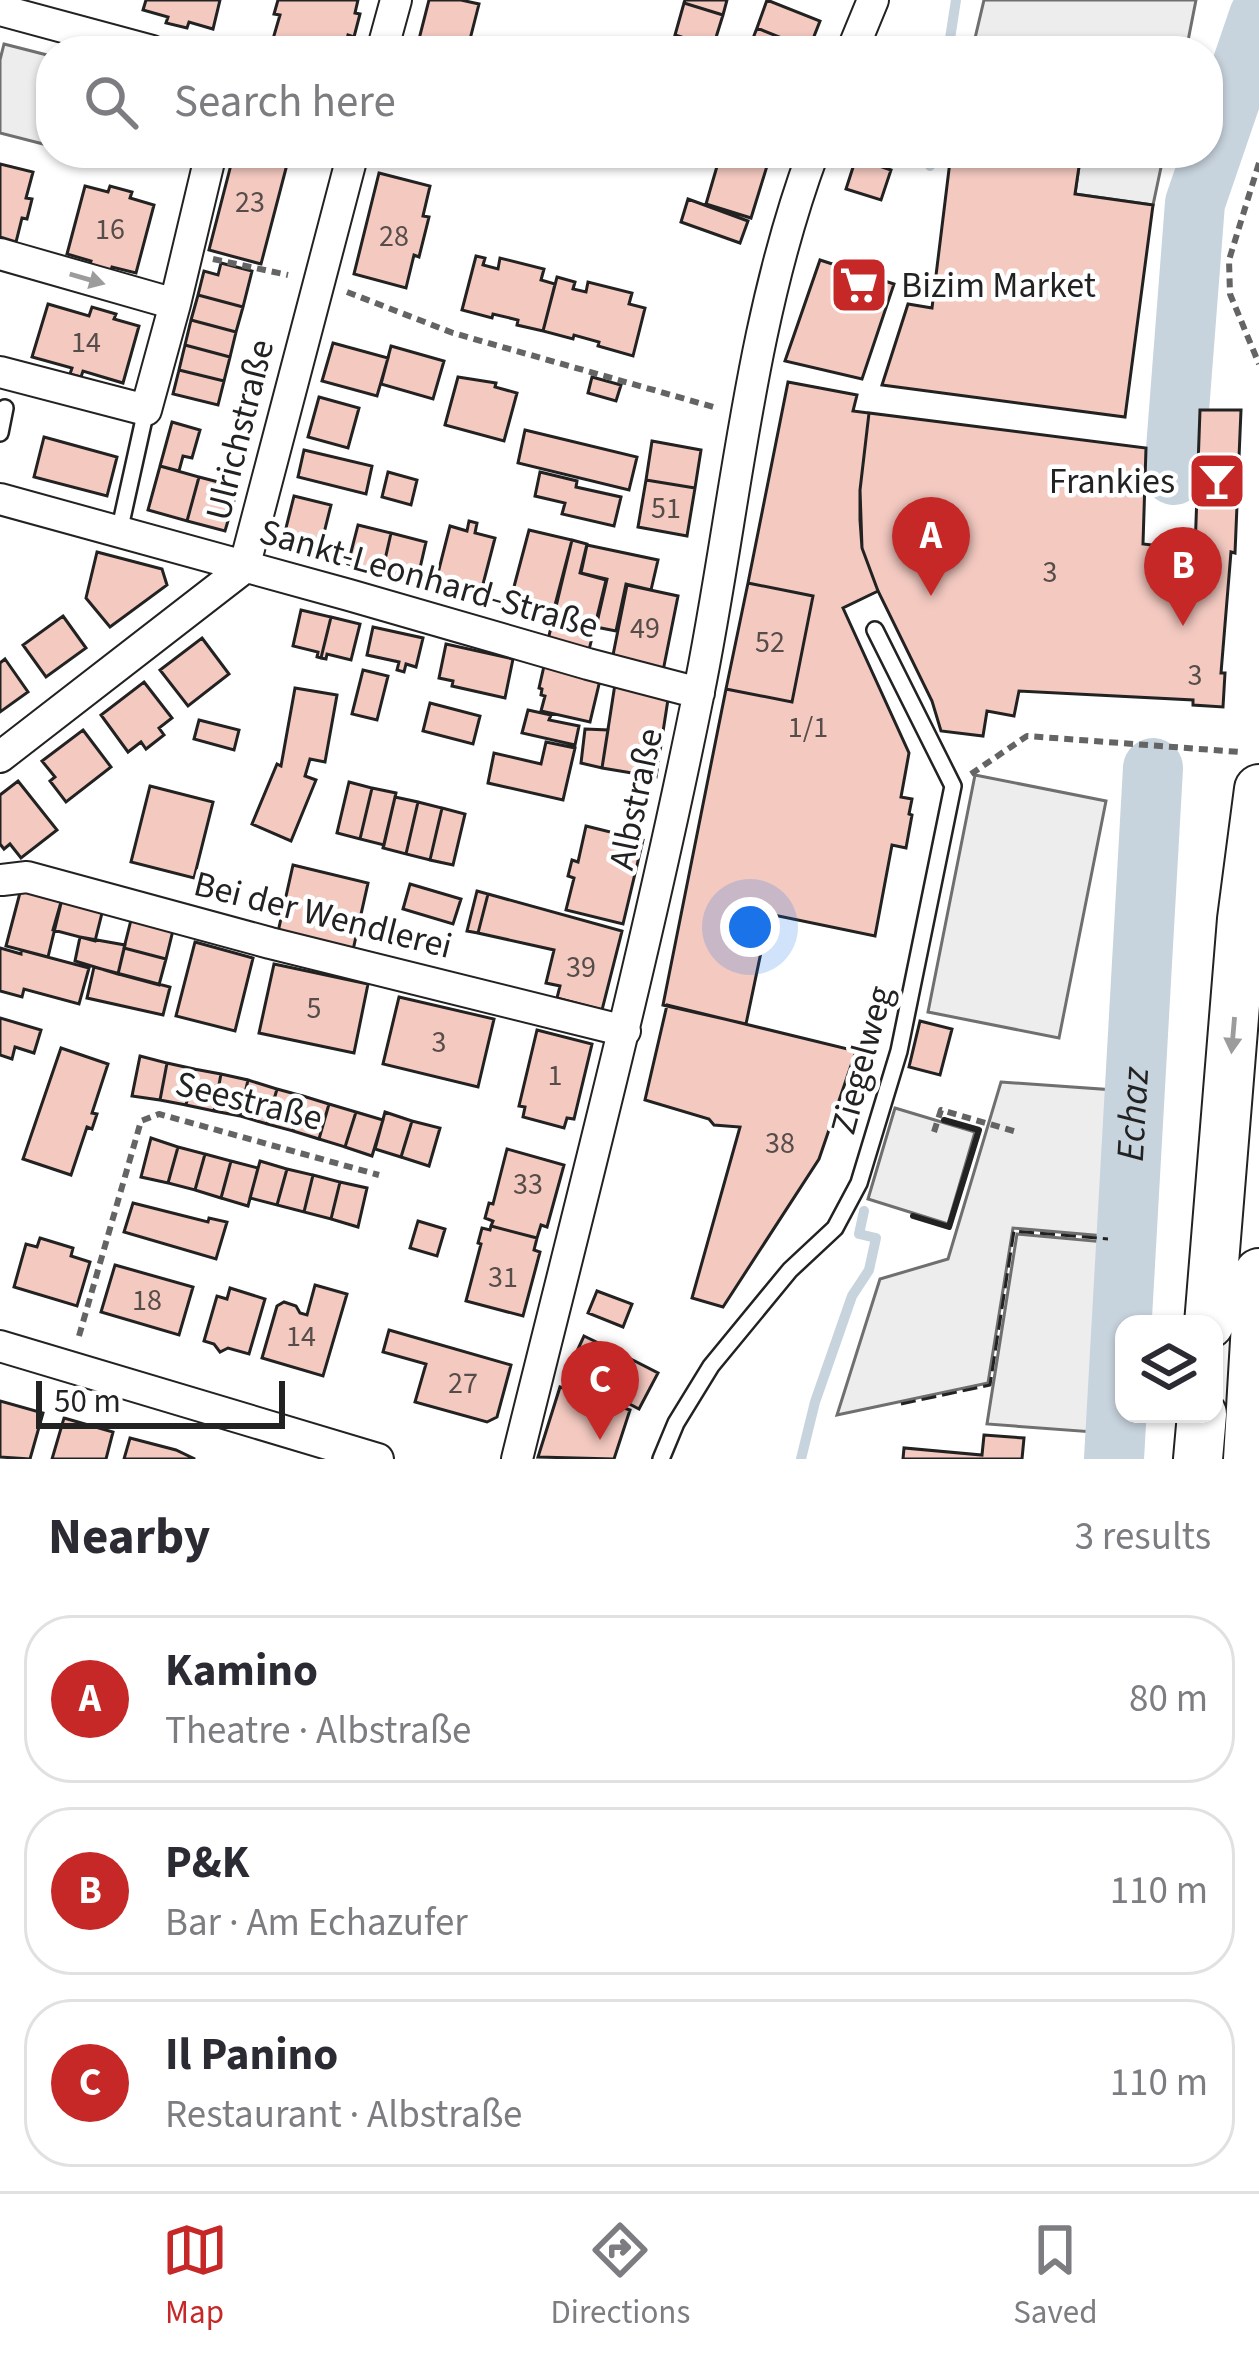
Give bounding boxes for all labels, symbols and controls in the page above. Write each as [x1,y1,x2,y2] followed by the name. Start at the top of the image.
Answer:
[36,36,1223,168] search box
[78,69,144,135] icon: search
[174,70,396,134] text: Search here
[235,181,265,224] house number: 23
[95,208,125,251] house number: 16
[379,215,409,258] house number: 28
[828,254,890,316] supermarket icon: Bizim Market
[901,260,1096,311] place label: Bizim Market
[70,271,106,289] one-way arrow
[71,321,101,364] house number: 14
[193,334,287,526] street label: Ulrichstraße
[1186,450,1248,512] bar icon: Frankies
[1049,456,1175,507] place label: Frankies
[651,487,681,530] house number: 51
[892,497,970,596] pin: A
[254,506,604,652] street label: Sankt-Leonhard-Straße
[1144,527,1222,626] pin: B
[1043,551,1057,594] house number: 3
[630,607,660,650] house number: 49
[755,621,785,664] house number: 52
[1188,654,1202,697] house number: 3
[788,706,828,749] house number: 1/1
[596,724,676,874] street label: Albstraße
[189,858,457,972] street label: Bei der Wendlerei
[720,897,780,957] your location
[566,946,596,989] house number: 39
[818,980,906,1140] street label: Ziegelweg
[307,987,321,1030] house number: 5
[1223,1017,1242,1054] one-way arrow
[432,1021,446,1064] house number: 3
[548,1054,562,1097] house number: 1
[170,1058,328,1144] street label: Seestraße
[1103,1065,1164,1163] water label: Echaz
[765,1122,795,1165] house number: 38
[513,1163,543,1206] house number: 33
[488,1256,518,1299] house number: 31
[132,1279,162,1322] house number: 18
[286,1315,316,1358] house number: 14
[1115,1315,1223,1423] map controls
[1115,1315,1223,1423] button: layers
[561,1341,639,1440] pin: C
[448,1362,478,1405] house number: 27
[36,1375,285,1428] scale bar
[54,1378,121,1425] text: 50 m
[48,1501,210,1573] text: Nearby
[1075,1509,1211,1565] text: 3 results
[165,1639,318,1703] text: Kamino
[79,1671,101,1727] text: A
[1129,1671,1208,1727] text: 80 m
[165,1703,471,1759] text: Theatre · Albstraße
[165,1831,249,1895] text: P&K
[78,1863,102,1919] text: B
[1110,1863,1208,1919] text: 110 m
[165,1895,468,1951] text: Bar · Am Echazufer
[165,2023,338,2087] text: Il Panino
[79,2055,101,2111] text: C
[1110,2055,1208,2111] text: 110 m
[165,2087,522,2143] text: Restaurant · Albstraße
[162,2217,228,2336] tab: Map
[551,2217,690,2336] tab: Directions
[1013,2217,1097,2336] tab: Saved

